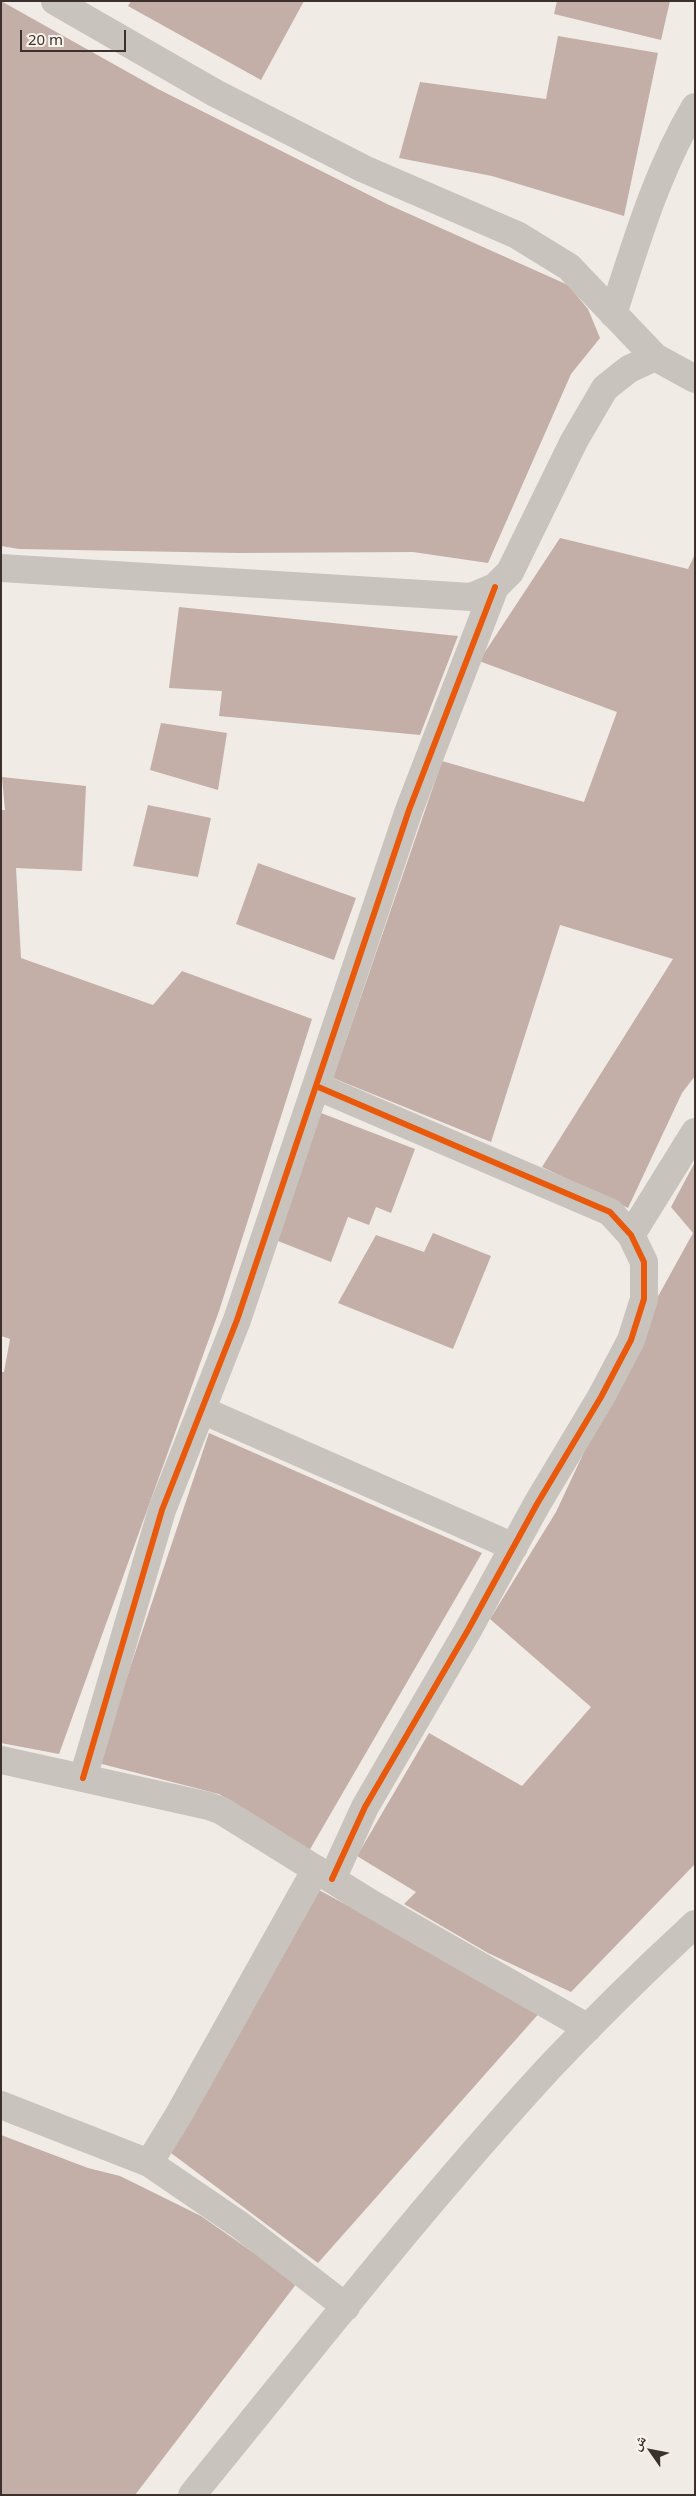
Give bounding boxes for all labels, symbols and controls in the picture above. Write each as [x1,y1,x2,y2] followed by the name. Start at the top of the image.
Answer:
[22,20,129,52] scale bar
[28,29,63,49] text: 20 m
[626,2426,676,2476] north arrow
[626,2431,650,2454] text: ش

